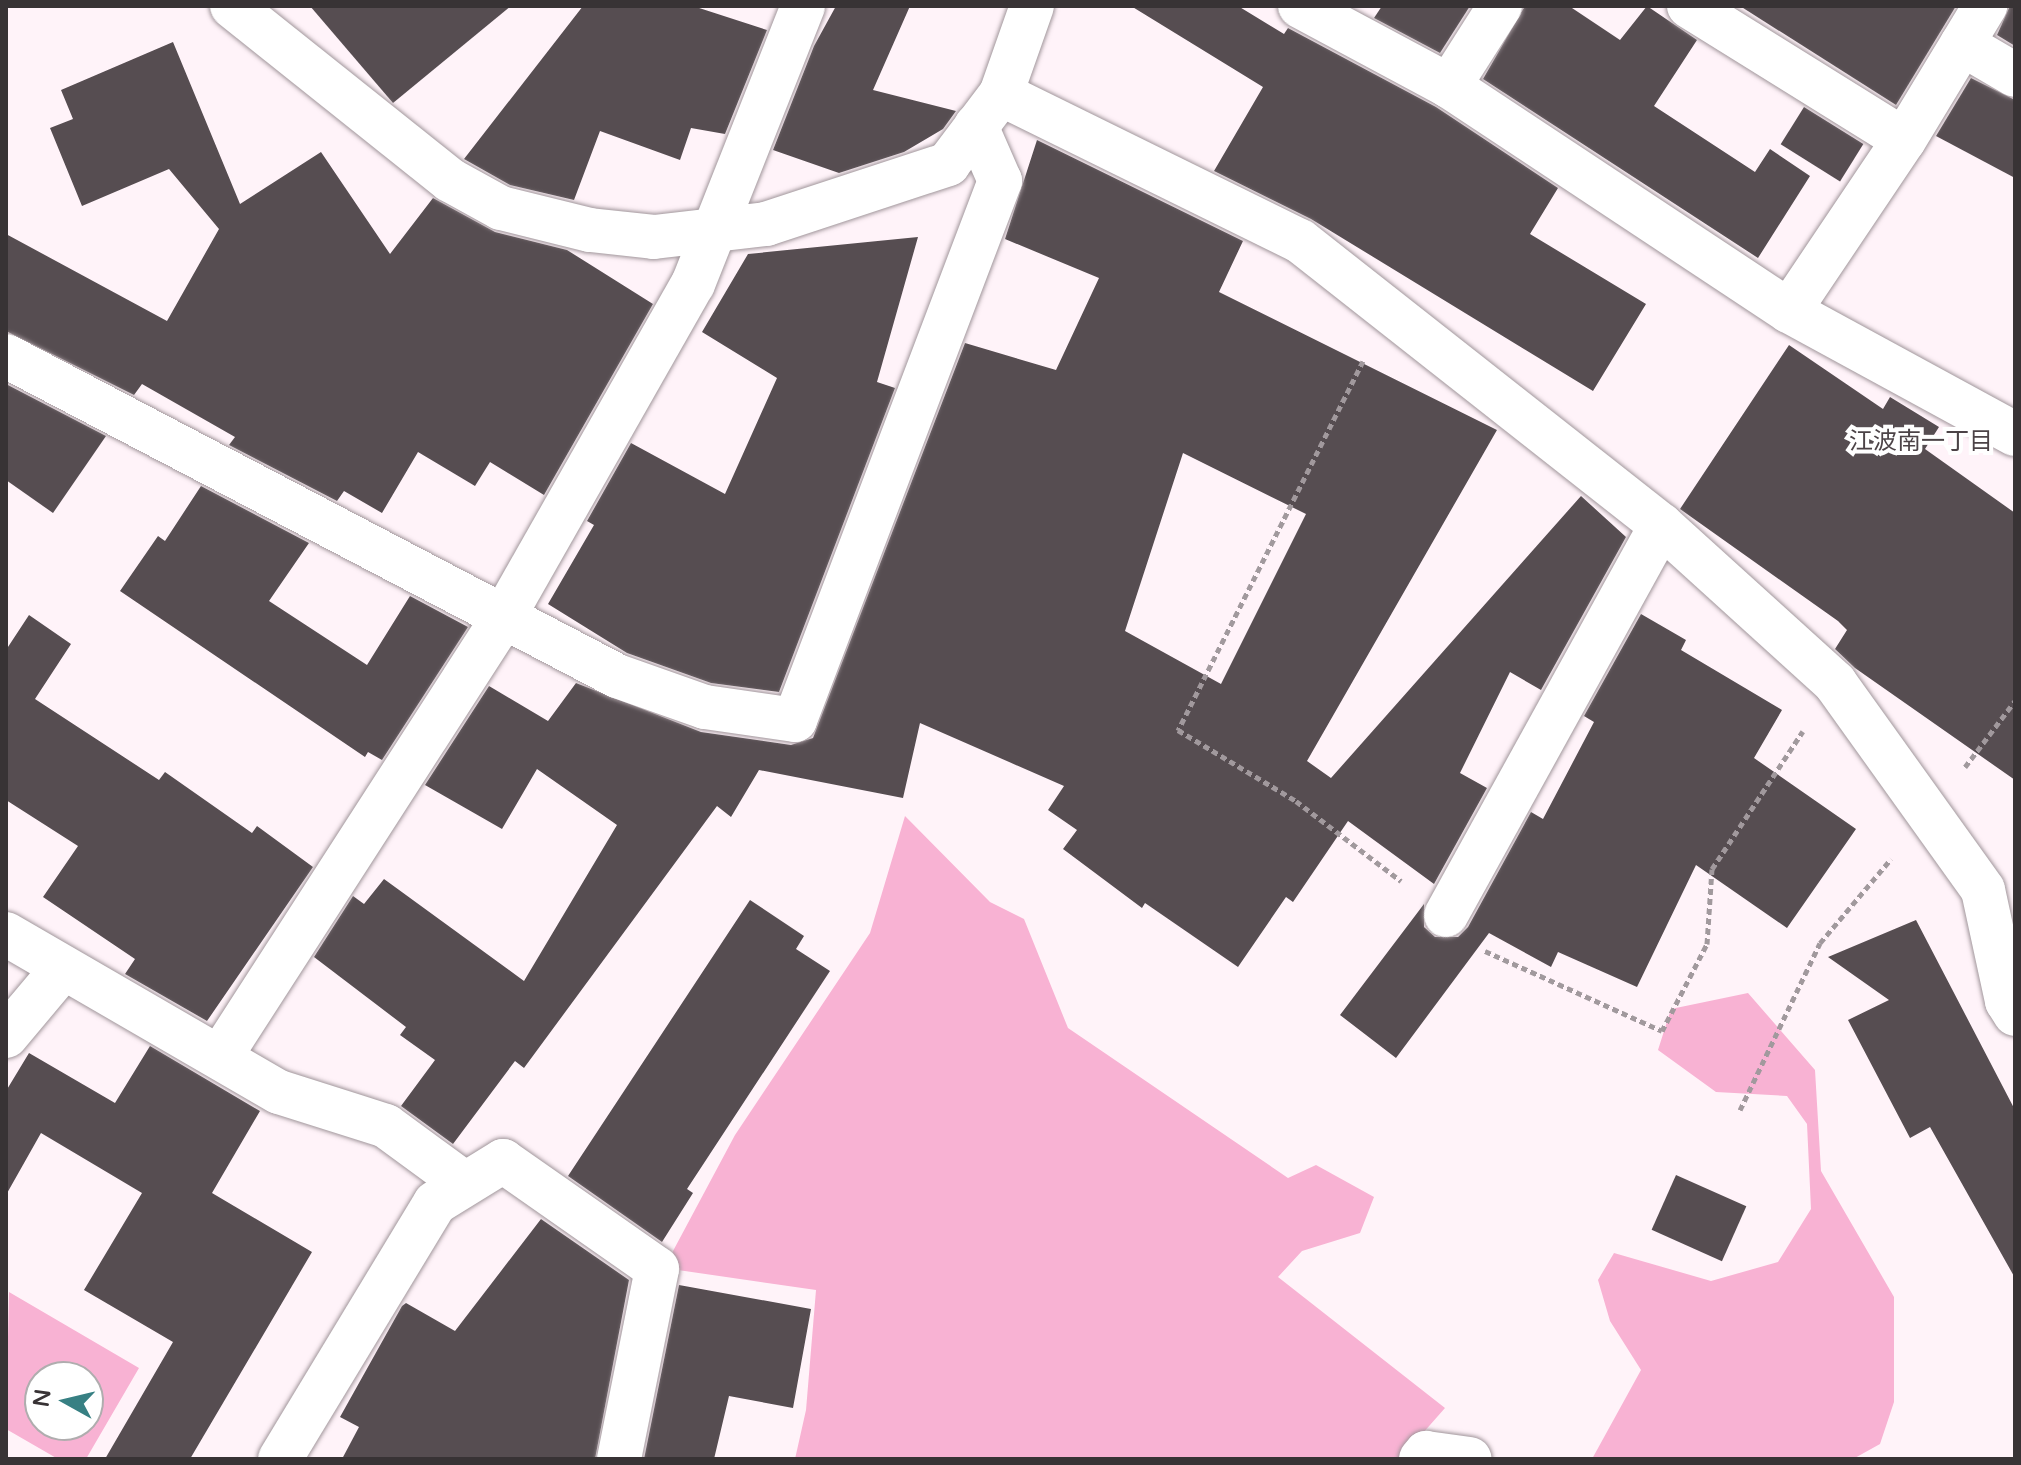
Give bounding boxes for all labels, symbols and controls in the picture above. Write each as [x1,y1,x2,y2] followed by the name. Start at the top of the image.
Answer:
[1849,428,1993,456] district label: 江波南一丁目
[24,1361,104,1441] north arrow
[28,1387,56,1409] text: N

